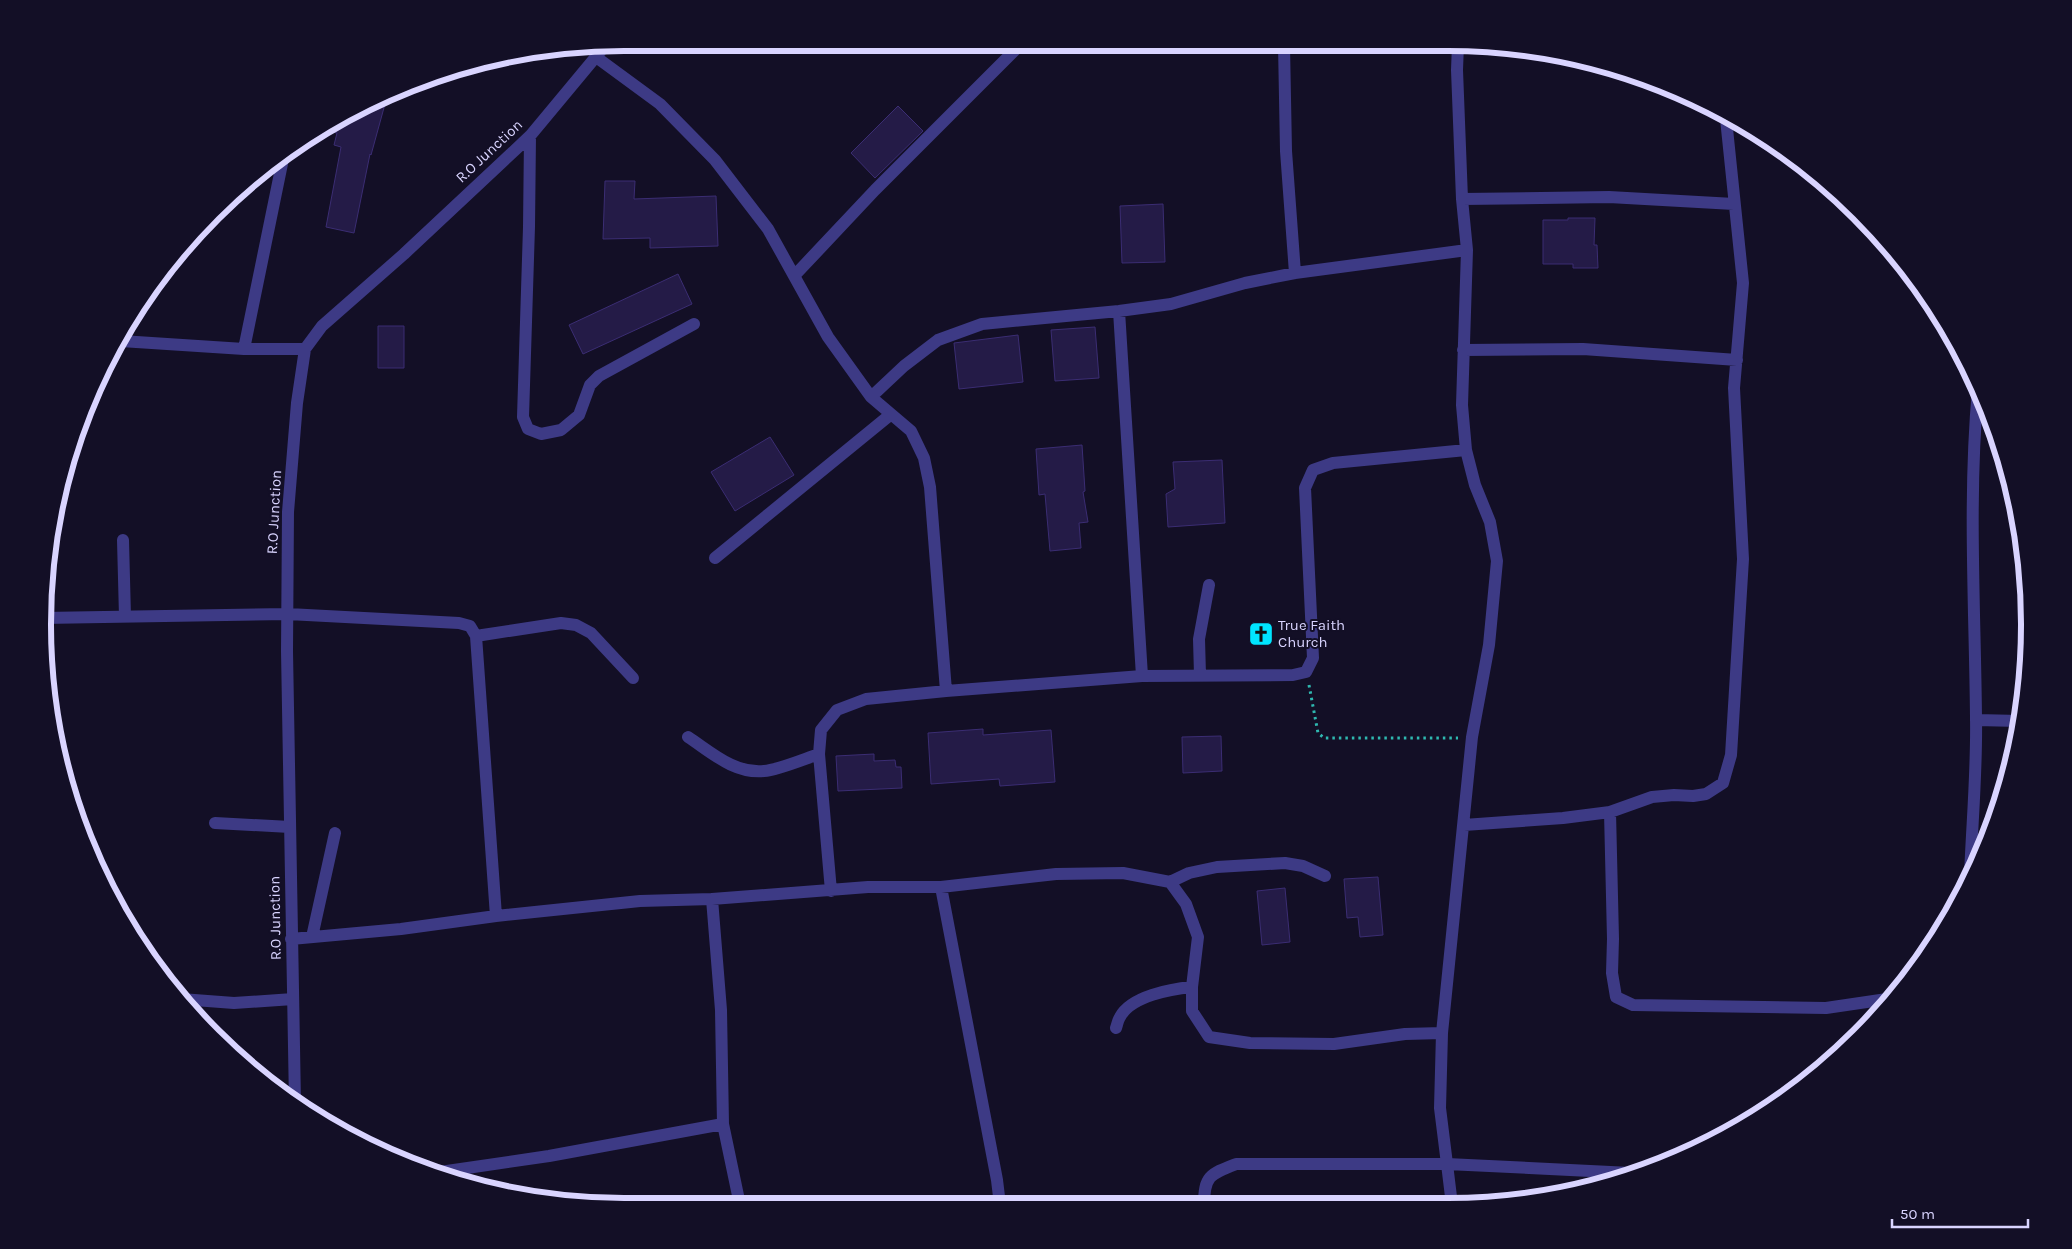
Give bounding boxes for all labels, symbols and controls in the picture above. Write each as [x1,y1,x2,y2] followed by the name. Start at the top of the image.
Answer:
[452,116,526,186] street label: R.O Junction
[263,469,285,555] street label: R.O Junction
[1278,616,1345,651] place label: True Faith Church
[1248,621,1274,647] church icon: True Faith Church
[265,876,285,960] street label: R.O Junction
[1892,1196,2028,1228] scale bar
[1900,1205,1935,1223] text: 50 m

